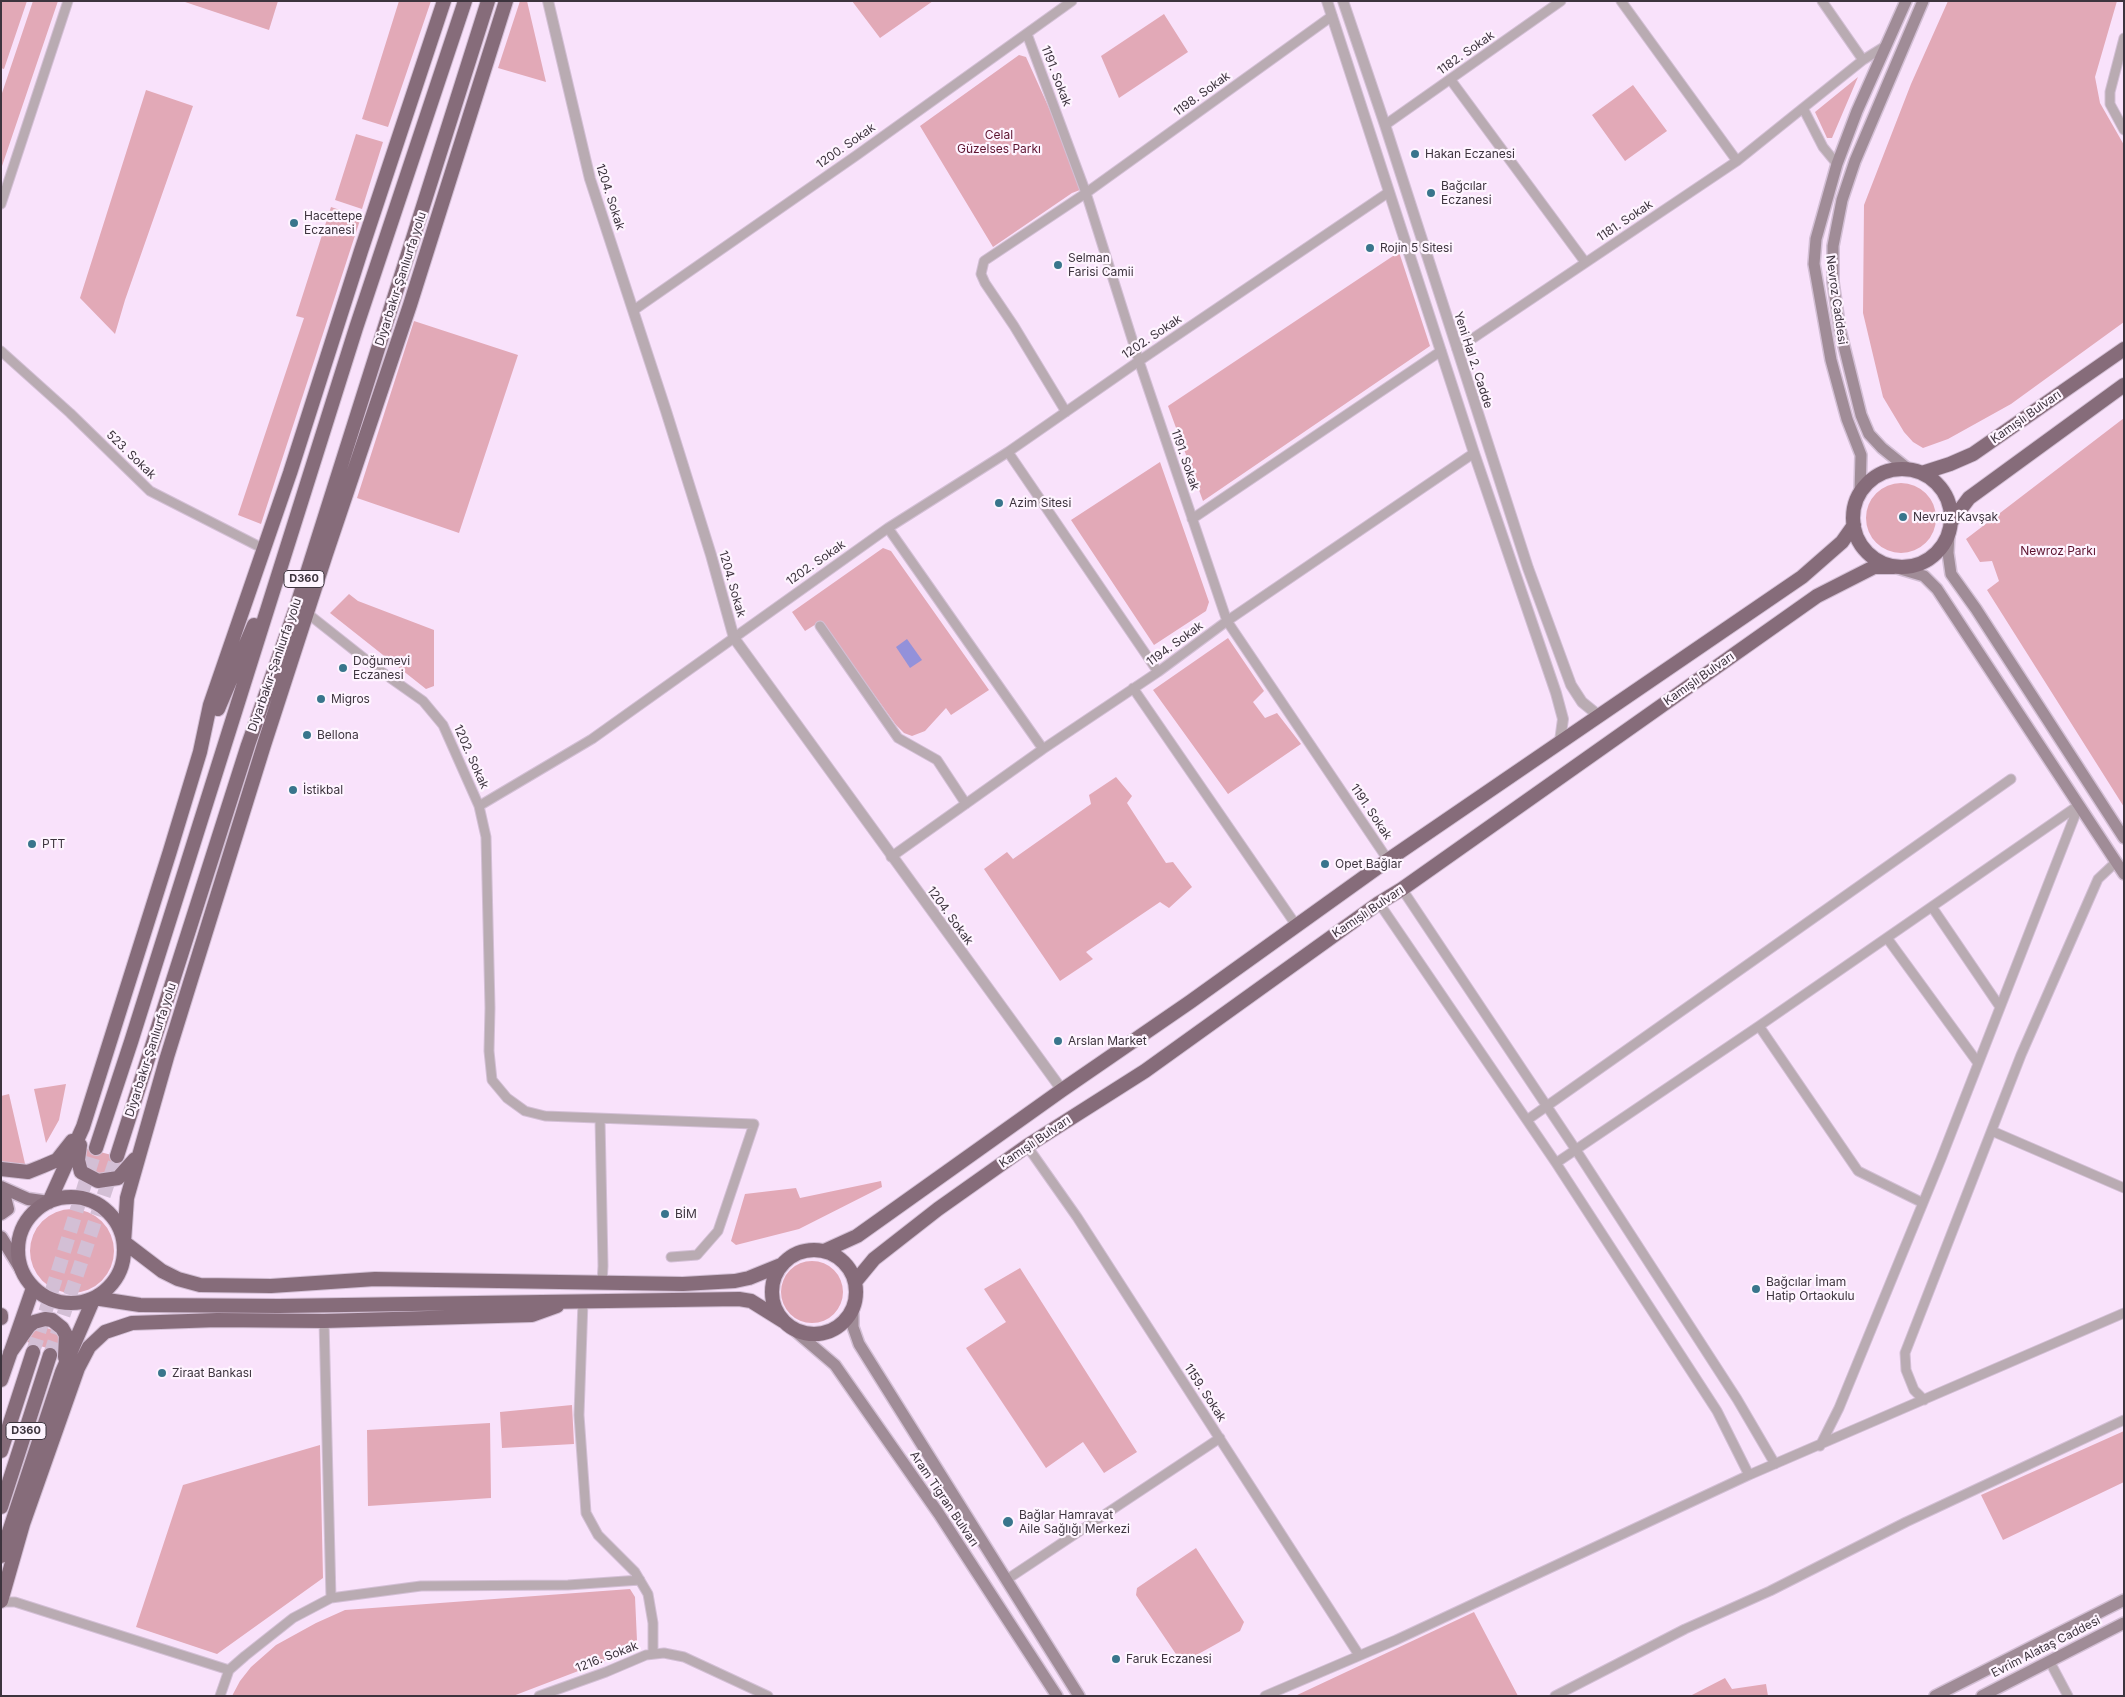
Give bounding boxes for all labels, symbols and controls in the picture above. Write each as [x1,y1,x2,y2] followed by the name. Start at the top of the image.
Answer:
[1435,28,1497,78] street label: 1182. Sokak
[1038,44,1074,108] street label: 1191. Sokak
[1171,69,1233,119] street label: 1198. Sokak
[814,120,878,172] street label: 1200. Sokak
[957,128,1041,156] park label: Celal Güzelses Parkı
[1425,147,1515,161] place label: Hakan Eczanesi
[1409,148,1421,160] marker: Hakan Eczanesi
[593,162,627,232] street label: 1204. Sokak
[1441,179,1492,207] place label: Bağcılar Eczanesi
[1425,187,1437,199] marker: Bağcılar Eczanesi
[1595,197,1655,245] street label: 1181. Sokak
[304,209,362,237] place label: Hacettepe Eczanesi
[372,210,430,348] street label: Diyarbakır-Şanlıurfa yolu
[288,217,300,229] marker: Hacettepe Eczanesi
[1380,241,1452,255] place label: Rojin 5 Sitesi
[1364,242,1376,254] marker: Rojin 5 Sitesi
[1068,251,1134,279] place label: Selman Farisi Camii
[1823,254,1849,346] street label: Nevroz Caddesi
[1052,259,1064,271] marker: Selman Farisi Camii
[1451,310,1495,410] street label: Yeni Hal 2. Cadde
[1119,312,1185,362] street label: 1202. Sokak
[1988,387,2064,447] street label: Kamışlı Bulvarı
[103,428,159,482] street label: 523. Sokak
[1168,428,1202,492] street label: 1191. Sokak
[1009,496,1071,510] place label: Azim Sitesi
[993,497,1005,509] marker: Azim Sitesi
[1913,510,1998,524] place label: Nevruz Kavşak
[1897,511,1909,523] marker: Nevruz Kavşak
[784,537,848,589] street label: 1202. Sokak
[2020,544,2096,558] park label: Newroz Parkı
[716,549,748,619] street label: 1204. Sokak
[284,570,324,588] road number: D360
[245,596,305,734] street label: Diyarbakır-Şanlıurfa yolu
[1144,619,1206,669] street label: 1194. Sokak
[1661,649,1737,709] street label: Kamışlı Bulvarı
[353,654,410,682] place label: Doğumevi Eczanesi
[337,662,349,674] marker: Doğumevi Eczanesi
[331,692,370,706] place label: Migros
[315,693,327,705] marker: Migros
[450,723,492,791] street label: 1202. Sokak
[317,728,359,742] place label: Bellona
[301,729,313,741] marker: Bellona
[1347,782,1395,842] street label: 1191. Sokak
[303,783,343,797] place label: İstikbal
[287,784,299,796] marker: İstikbal
[42,837,65,851] place label: PTT
[26,838,38,850] marker: PTT
[1335,857,1402,871] place label: Opet Bağlar
[1319,858,1331,870] marker: Opet Bağlar
[1330,883,1406,941] street label: Kamışlı Bulvarı
[924,884,976,948] street label: 1204. Sokak
[122,981,180,1119] street label: Diyarbakır-Şanlıurfa yolu
[1068,1034,1147,1048] place label: Arslan Market
[1052,1035,1064,1047] marker: Arslan Market
[997,1113,1073,1171] street label: Kamışlı Bulvarı
[675,1207,697,1221] place label: BİM
[659,1208,671,1220] marker: BİM
[1766,1275,1855,1303] place label: Bağcılar İmam Hatip Ortaokulu
[1750,1283,1762,1295] marker: Bağcılar İmam Hatip Ortaokulu
[1181,1361,1229,1425] street label: 1159. Sokak
[172,1366,252,1380] place label: Ziraat Bankası
[156,1367,168,1379] marker: Ziraat Bankası
[6,1422,46,1440] road number: D360
[907,1449,981,1549] street label: Aram Tigran Bulvarı
[1019,1508,1130,1536] place label: Bağlar Hamravat Aile Sağlığı Merkezi
[1001,1515,1015,1529] marker: Bağlar Hamravat Aile Sağlığı Merkezi
[1989,1613,2103,1681] street label: Evrim Alataş Caddesi
[574,1638,640,1676] street label: 1216. Sokak
[1126,1652,1212,1666] place label: Faruk Eczanesi
[1110,1653,1122,1665] marker: Faruk Eczanesi

